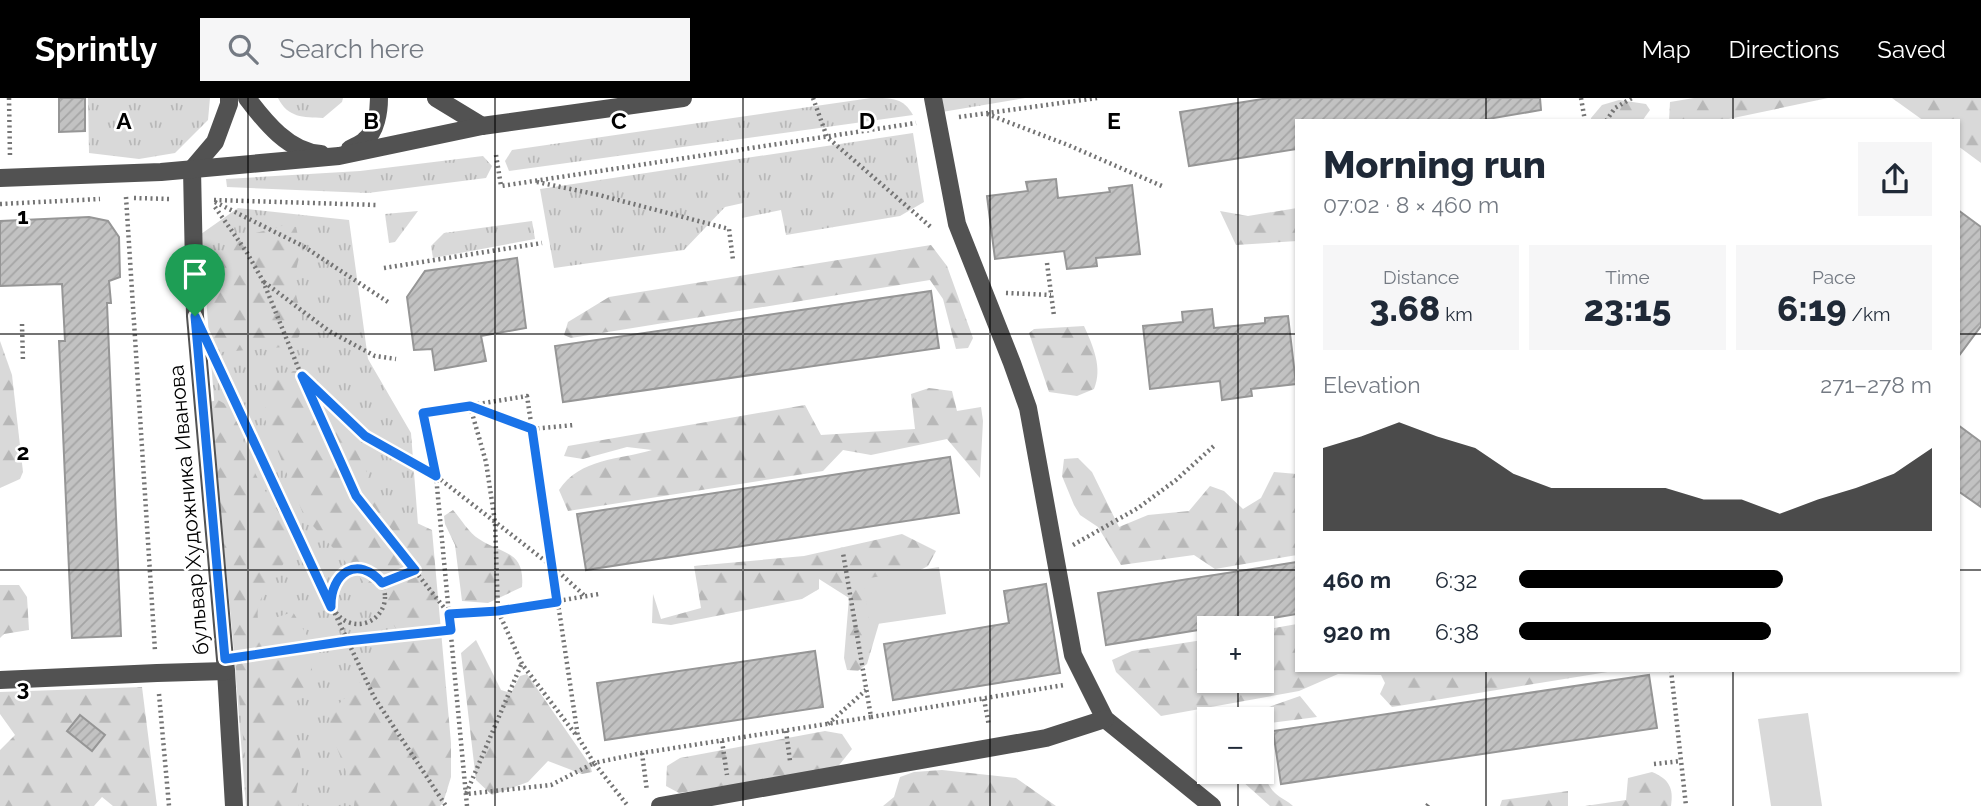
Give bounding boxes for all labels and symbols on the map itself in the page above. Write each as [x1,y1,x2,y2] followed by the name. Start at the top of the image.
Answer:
[116,107,132,134] text: A
[363,107,379,134] text: B
[611,107,627,134] text: C
[859,107,875,134] text: D
[1107,107,1121,134] text: E
[17,202,29,229] text: 1
[165,244,225,316] pin
[163,364,214,656] street label: бульвар Художника Иванова
[17,438,29,465] text: 2
[17,674,29,701] text: 3

